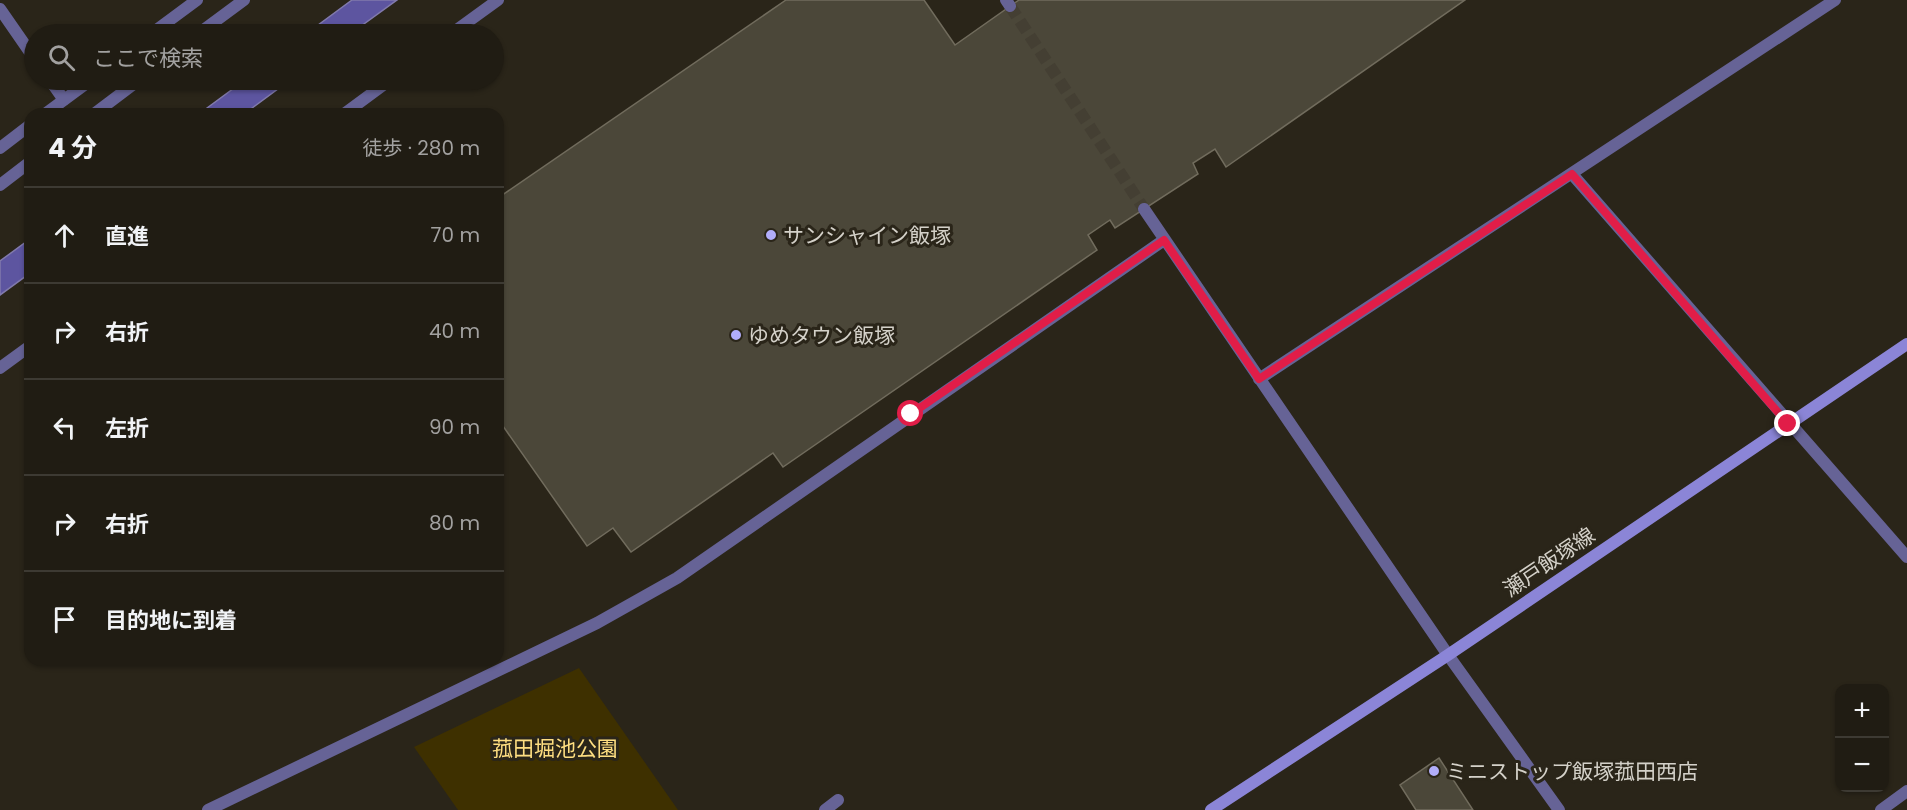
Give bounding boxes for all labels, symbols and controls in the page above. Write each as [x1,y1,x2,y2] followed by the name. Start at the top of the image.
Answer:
[24,24,504,90] search box
[45,41,78,74] icon: search
[93,43,203,74] text: ここで検索
[48,130,97,166] text: 4 分
[362,134,480,162] text: 徒歩 · 280 m
[48,219,81,252] icon: ahead
[105,221,149,252] text: 直進
[431,221,480,249] text: 70 m
[783,221,951,250] place label: サンシャイン飯塚
[764,228,778,242] marker: サンシャイン飯塚
[48,315,81,348] icon: right
[105,317,149,348] text: 右折
[429,317,480,345] text: 40 m
[748,321,895,350] place label: ゆめタウン飯塚
[729,328,743,342] marker: ゆめタウン飯塚
[897,400,923,426] route start
[1774,410,1800,436] route end
[48,411,81,444] icon: left
[105,413,149,444] text: 左折
[429,413,480,441] text: 90 m
[48,507,81,540] icon: right
[105,509,149,540] text: 右折
[429,509,480,537] text: 80 m
[1497,521,1601,603] street label: 瀬戸飯塚線
[48,603,81,636] icon: arrive
[105,605,237,636] text: 目的地に到着
[1835,684,1889,792] map controls
[1835,684,1889,738] button: +
[492,734,618,763] park label: 菰田堀池公園
[1835,738,1889,792] button: −
[1446,757,1698,786] place label: ミニストップ飯塚菰田西店
[1427,764,1441,778] marker: ミニストップ飯塚菰田西店

